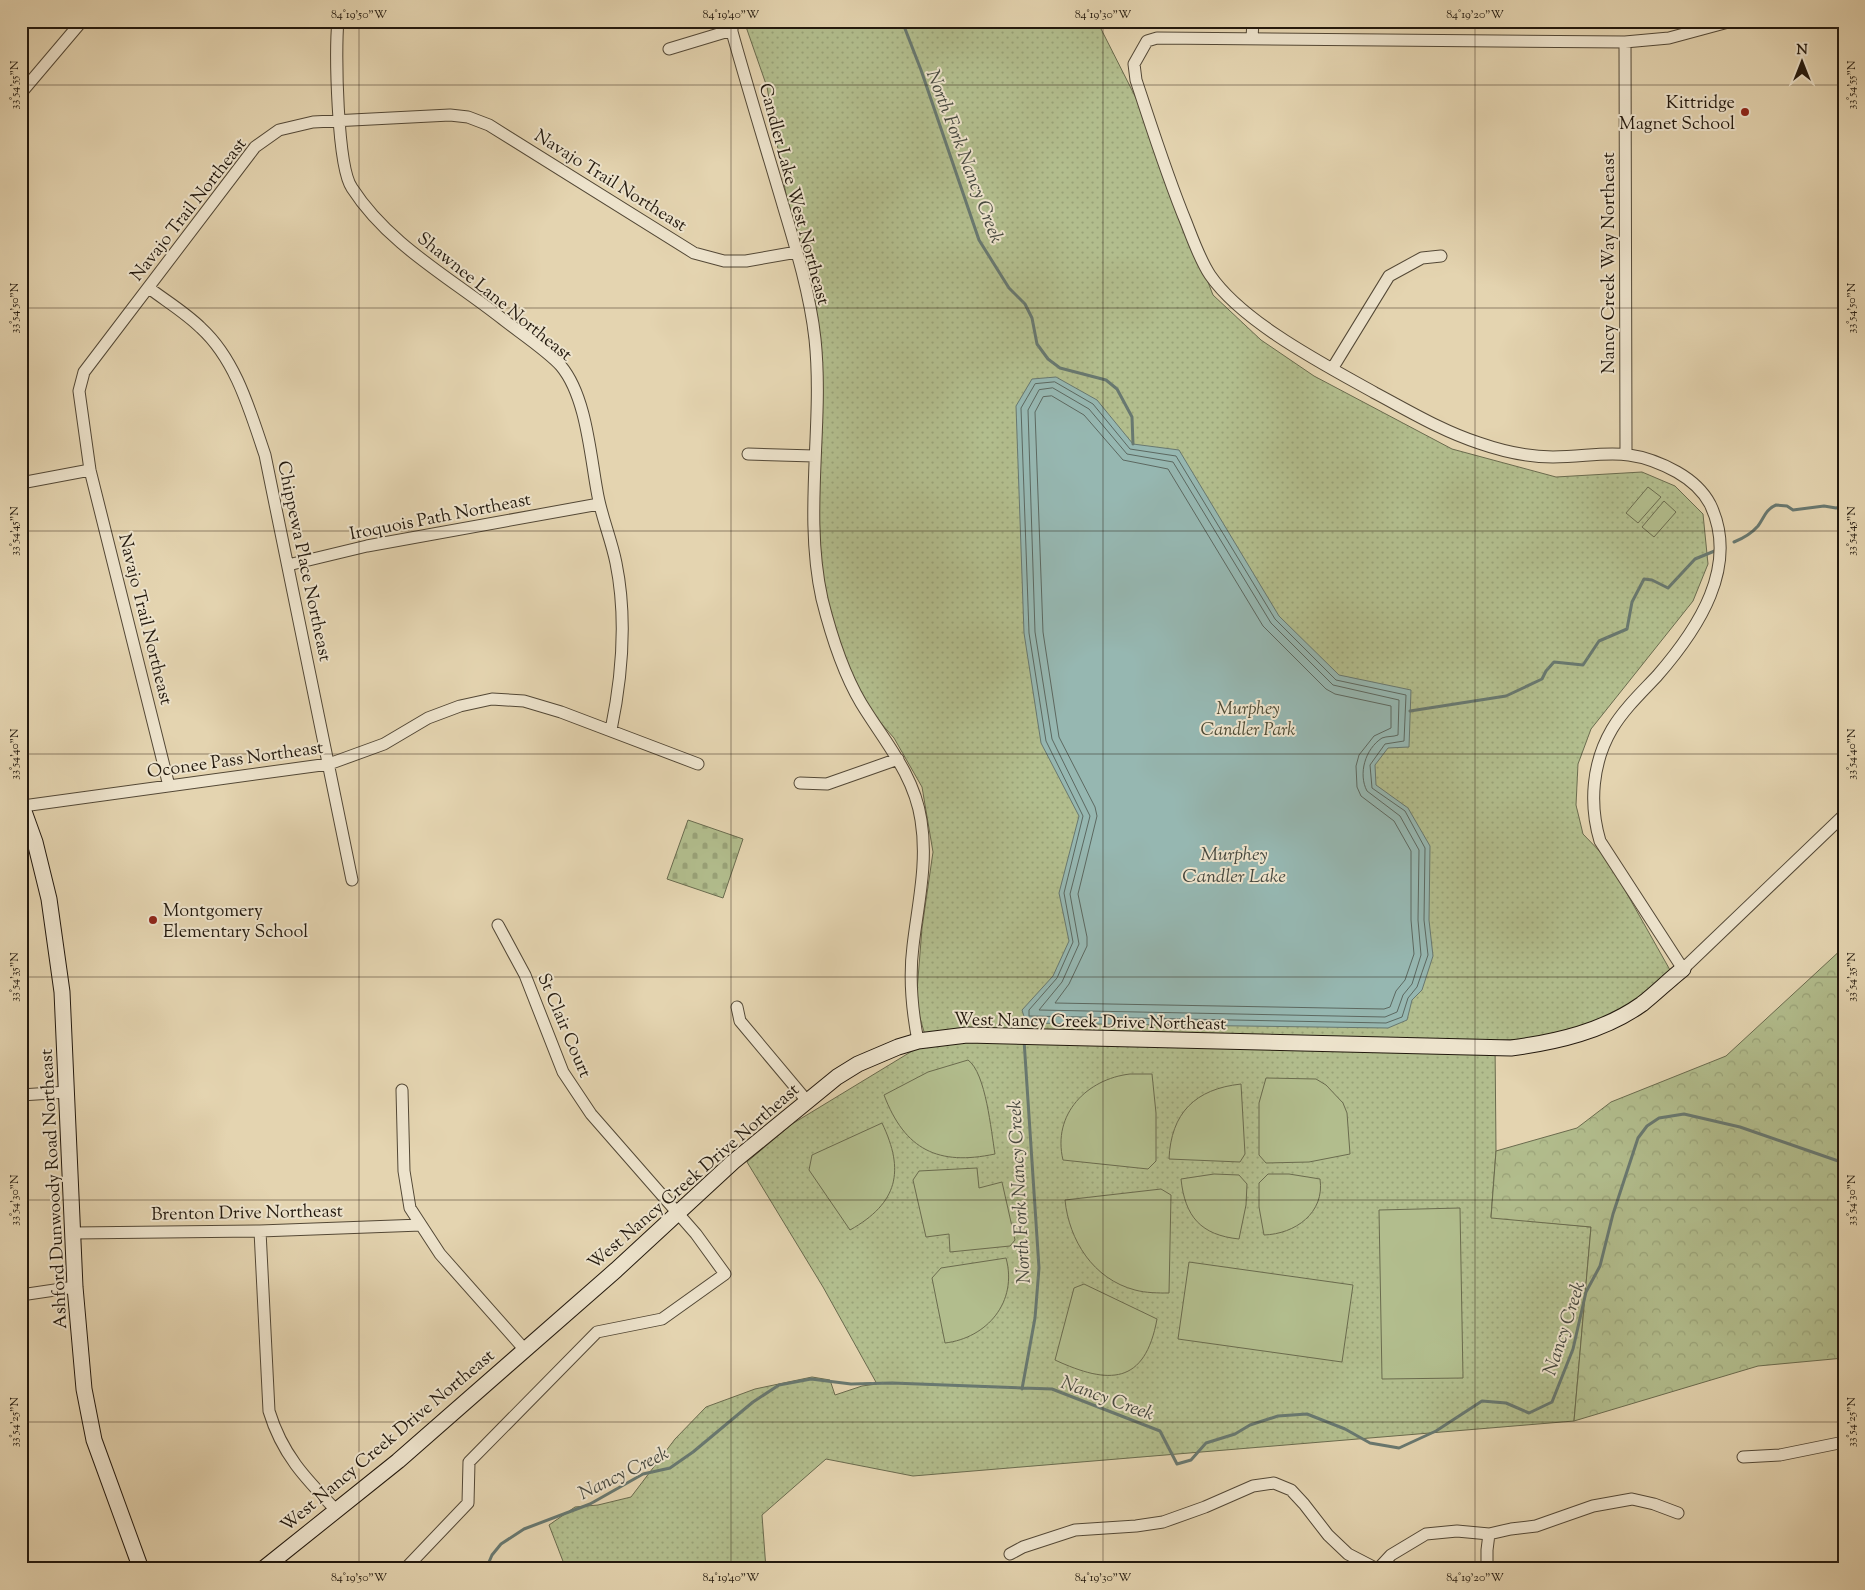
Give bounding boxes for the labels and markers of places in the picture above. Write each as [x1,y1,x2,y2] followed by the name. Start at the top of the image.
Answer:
[1619,91,1735,138] place label: Kittridge Magnet School
[1739,106,1751,118] marker: Kittridge Magnet School
[163,899,308,946] place label: Montgomery Elementary School
[147,914,159,926] marker: Montgomery Elementary School

